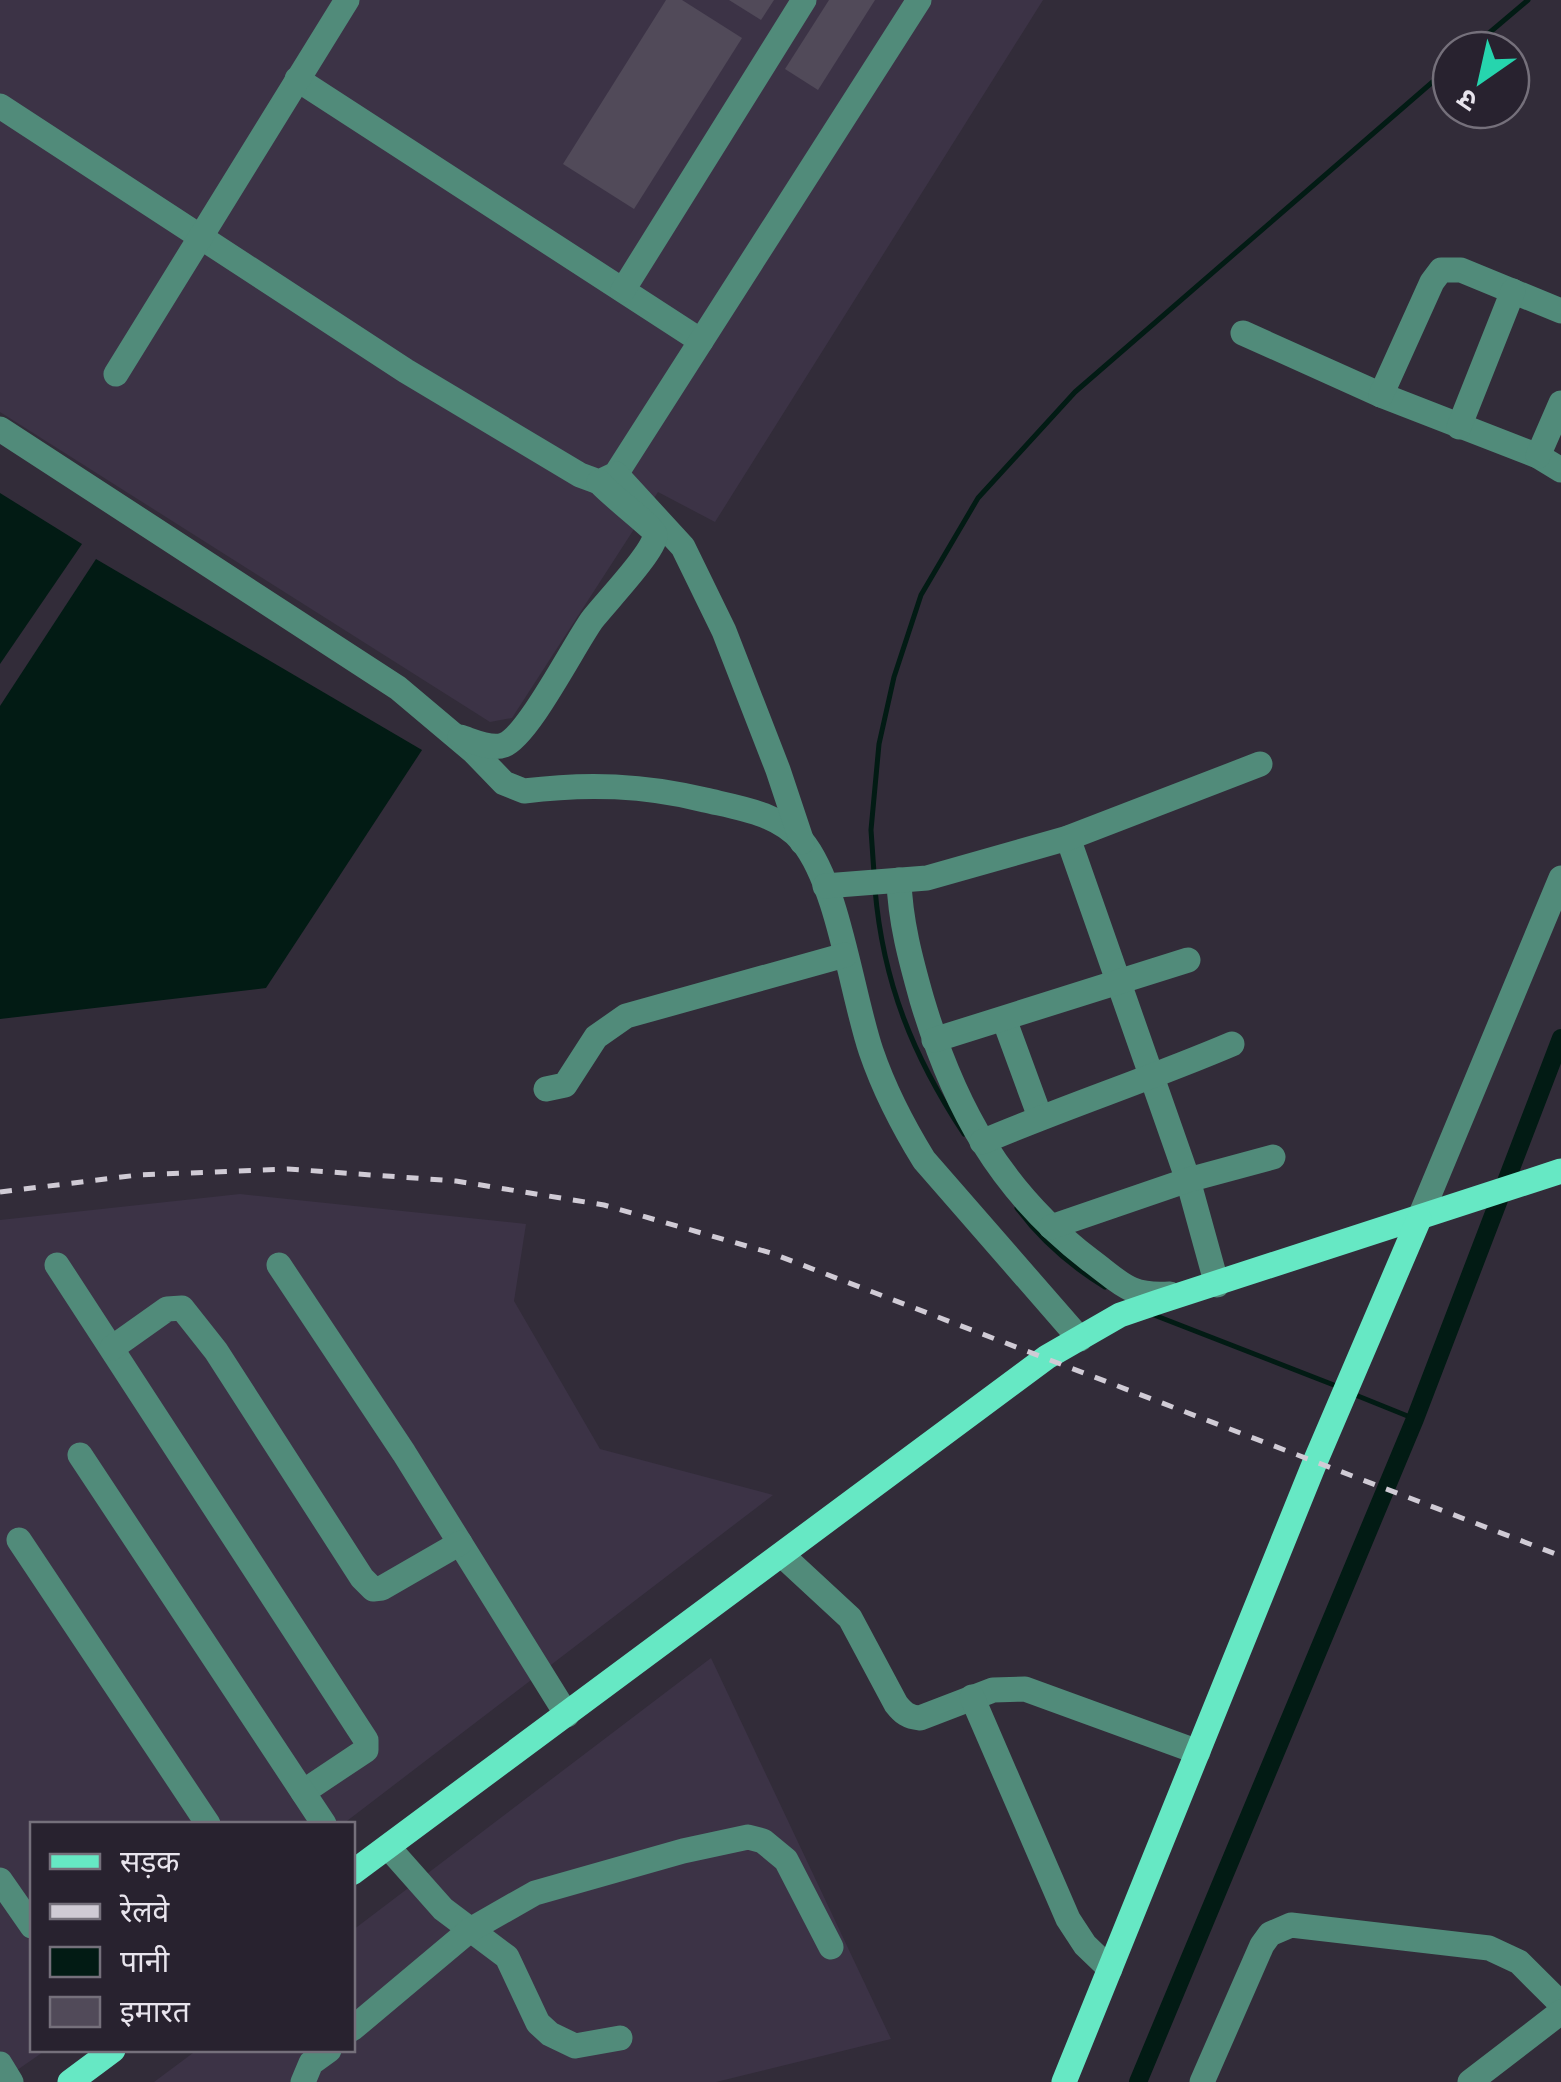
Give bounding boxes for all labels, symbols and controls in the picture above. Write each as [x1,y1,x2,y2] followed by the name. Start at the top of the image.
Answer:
[1431,30,1531,130] north arrow
[1451,83,1483,118] text: उ
[30,1822,355,2052] legend
[120,1845,180,1879] text: सड़क
[119,1894,171,1928] text: रेलवे
[120,1945,170,1978] text: पानी
[120,1995,191,2028] text: इमारत

